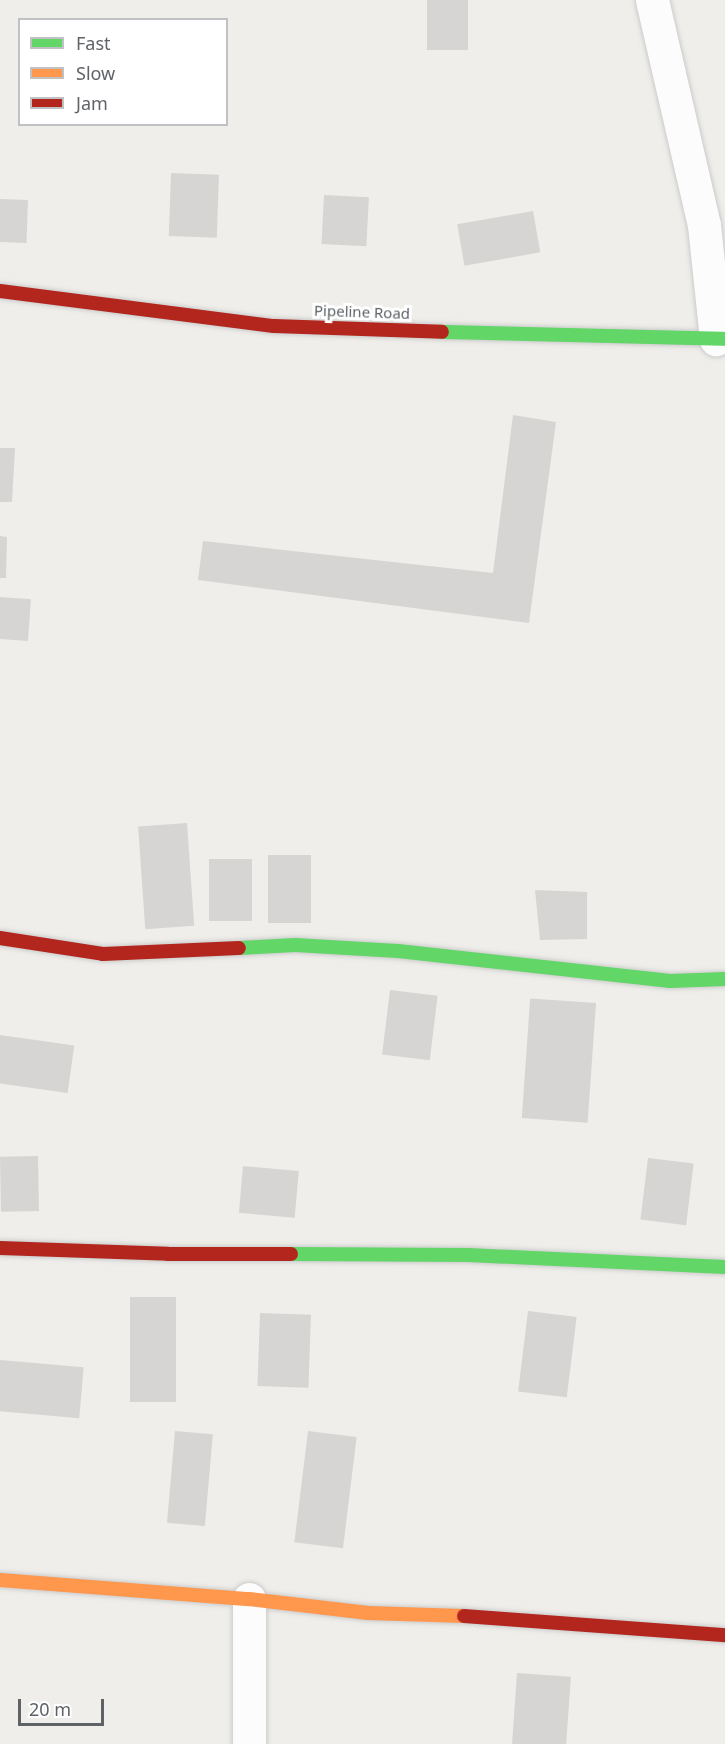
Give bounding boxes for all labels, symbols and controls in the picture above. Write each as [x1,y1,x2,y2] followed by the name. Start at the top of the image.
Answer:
[18,18,228,126] legend
[76,31,111,55] text: Fast
[76,61,115,85] text: Slow
[76,91,108,115] text: Jam
[314,301,410,323] street label: Pipeline Road
[21,1687,106,1725] scale bar
[29,1697,71,1721] text: 20 m

